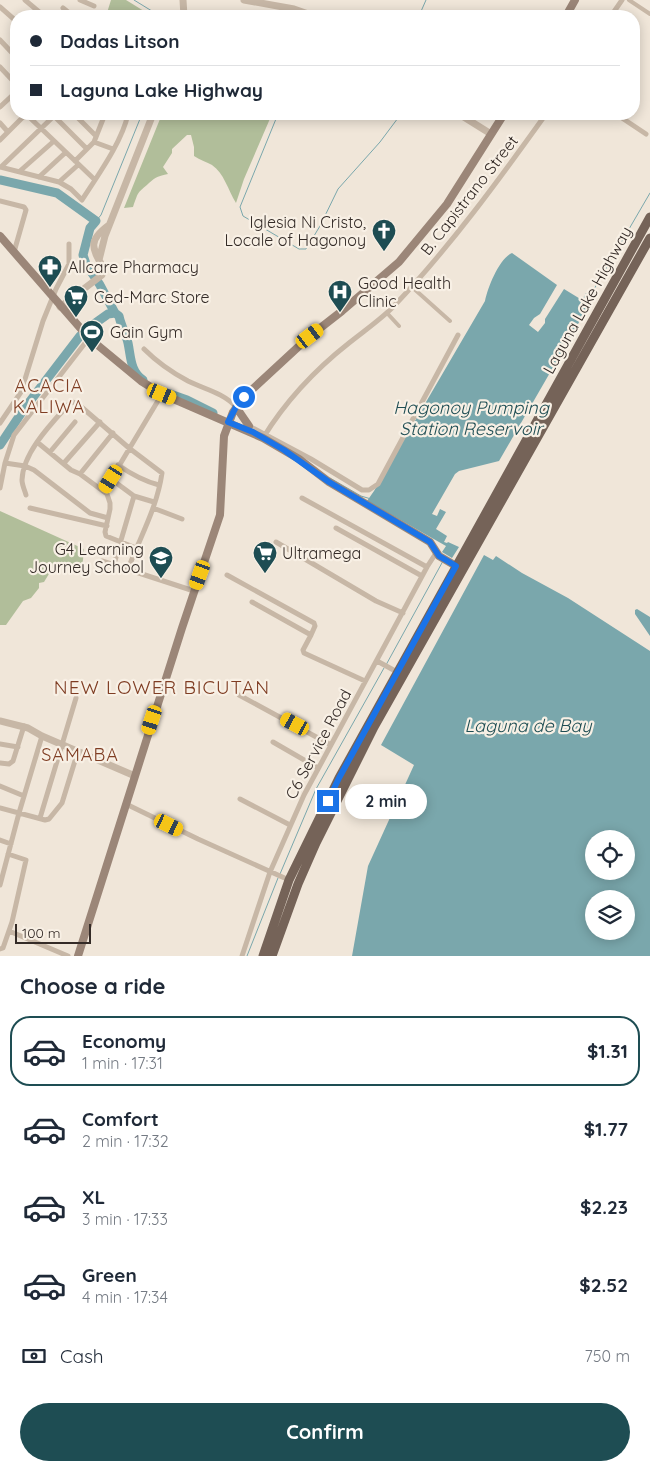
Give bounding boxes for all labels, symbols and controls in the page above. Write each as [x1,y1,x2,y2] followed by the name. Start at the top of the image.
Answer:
[60,29,180,53] text: Dadas Litson
[60,78,263,102] text: Laguna Lake Highway
[416,131,522,259] street label: B. Capistrano Street
[225,212,366,250] place label: Iglesia Ni Cristo, Locale of Hagonoy
[371,218,397,252] church icon: Iglesia Ni Cristo, Locale of Hagonoy
[538,223,636,377] street label: Laguna Lake Highway
[37,254,63,288] pharmacy icon: Allcare Pharmacy
[68,257,199,277] place label: Allcare Pharmacy
[358,273,451,311] place label: Good Health Clinic
[327,279,353,313] hospital icon: Good Health Clinic
[63,284,89,318] supermarket icon: Ced-Marc Store
[94,287,210,307] place label: Ced-Marc Store
[79,319,105,353] sports icon: Gain Gym
[293,321,326,351] car
[110,322,183,342] place label: Gain Gym
[13,374,85,418] district label: ACACIA KALIWA
[145,381,178,407] car
[233,386,255,408] route start
[393,396,551,440] water label: Hagonoy Pumping Station Reservoir
[96,462,125,496] car
[29,539,144,577] place label: G4 Learning Journey School
[252,540,278,574] supermarket icon: Ultramega
[282,543,361,563] place label: Ultramega
[148,545,174,579] school or university icon: G4 Learning Journey School
[187,558,212,592] car
[54,675,270,699] district label: NEW LOWER BICUTAN
[281,686,355,802] street label: C6 Service Road
[140,703,163,737] car
[278,710,311,738] car
[465,714,593,737] water label: Laguna de Bay
[41,743,119,766] district label: SAMABA
[346,784,428,818] callout: 2 min
[317,790,339,812] route end
[365,791,407,811] text: 2 min
[152,812,185,838] car
[585,830,635,940] map controls
[585,830,635,880] button: locate
[585,890,635,940] button: layers
[15,921,91,944] scale bar
[22,924,60,942] text: 100 m
[20,972,165,1000] text: Choose a ride
[22,1029,67,1074] icon: car
[82,1029,166,1053] text: Economy
[587,1039,628,1063] text: $1.31
[82,1053,163,1073] text: 1 min · 17:31
[22,1107,67,1152] icon: car
[82,1107,159,1131] text: Comfort
[584,1117,628,1141] text: $1.77
[82,1131,169,1151] text: 2 min · 17:32
[22,1185,67,1230] icon: car
[82,1185,105,1209] text: XL
[580,1195,628,1219] text: $2.23
[82,1209,168,1229] text: 3 min · 17:33
[22,1263,67,1308] icon: car
[82,1263,137,1287] text: Green
[579,1273,628,1297] text: $2.52
[82,1287,168,1307] text: 4 min · 17:34
[20,1342,48,1370] icon: cash
[60,1344,104,1368] text: Cash
[585,1346,630,1366] text: 750 m
[20,1403,630,1461] button: Confirm

